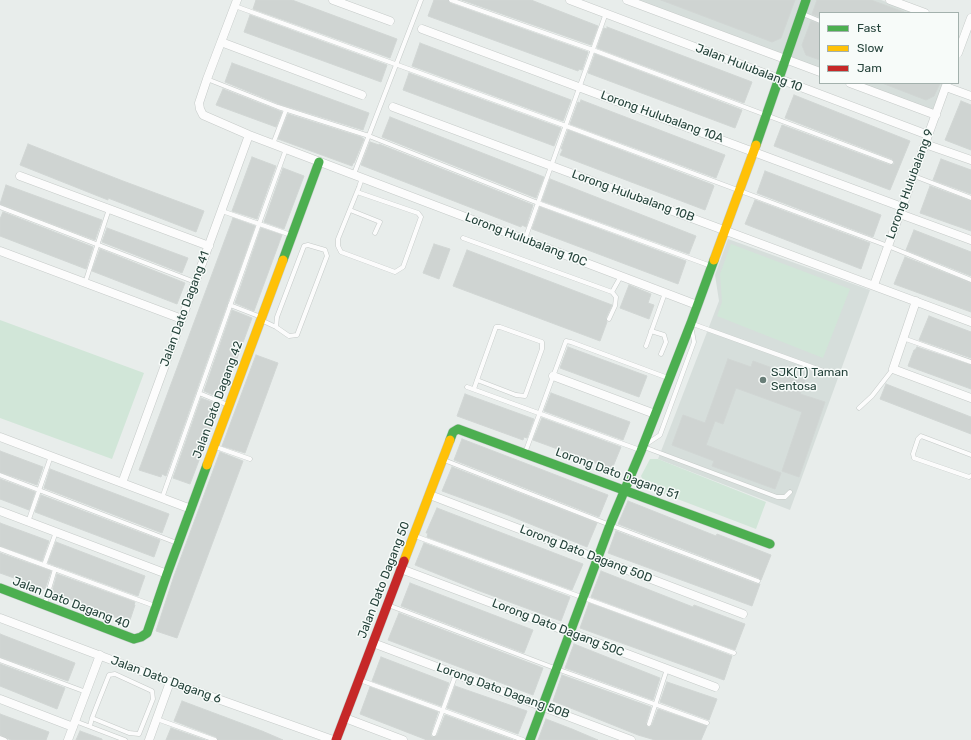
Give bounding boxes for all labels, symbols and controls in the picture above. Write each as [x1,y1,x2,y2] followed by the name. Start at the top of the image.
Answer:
[819,12,959,84] legend
[857,21,881,35] text: Fast
[694,41,804,95] street label: Jalan Hulubalang 10
[857,41,884,55] text: Slow
[857,61,882,75] text: Jam
[599,88,725,146] street label: Lorong Hulubalang 10A
[883,127,937,241] street label: Lorong Hulubalang 9
[570,167,696,225] street label: Lorong Hulubalang 10B
[463,210,589,270] street label: Lorong Hulubalang 10C
[157,249,213,369] street label: Jalan Dato Dagang 41
[190,339,246,461] street label: Jalan Dato Dagang 42
[771,366,848,394] place label: SJK(T) Taman Sentosa
[758,375,768,385] marker: SJK(T) Taman Sentosa
[554,445,680,503] street label: Lorong Dato Dagang 51
[355,519,413,641] street label: Jalan Dato Dagang 50
[518,522,654,586] street label: Lorong Dato Dagang 50D
[10,574,132,632] street label: Jalan Dato Dagang 40
[490,596,626,660] street label: Lorong Dato Dagang 50C
[109,653,223,707] street label: Jalan Dato Dagang 6
[435,660,571,722] street label: Lorong Dato Dagang 50B

